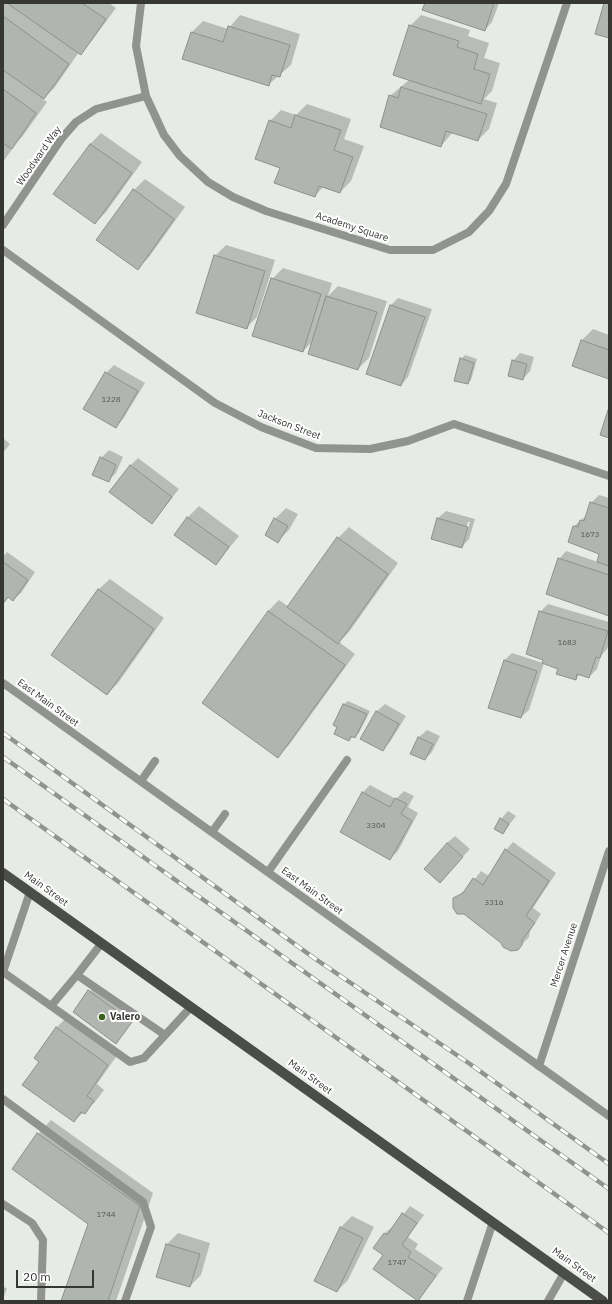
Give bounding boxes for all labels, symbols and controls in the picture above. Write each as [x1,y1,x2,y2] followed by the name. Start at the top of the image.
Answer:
[14,124,64,188] street label: Woodward Way
[314,210,390,244] street label: Academy Square
[101,395,121,405] house number: 1228
[256,407,322,443] street label: Jackson Street
[580,530,600,540] house number: 1673
[557,638,577,648] house number: 1683
[15,677,81,729] street label: East Main Street
[366,821,386,831] house number: 3304
[279,865,345,917] street label: East Main Street
[22,869,70,909] street label: Main Street
[484,898,504,908] house number: 3316
[548,921,580,989] street label: Mercer Avenue
[110,1011,140,1023] place label: Valero
[97,1012,107,1022] marker: Valero
[286,1057,334,1097] street label: Main Street
[96,1210,116,1220] house number: 1744
[550,1245,598,1285] street label: Main Street
[387,1258,407,1268] house number: 1747
[18,1262,96,1288] scale bar
[23,1269,51,1284] text: 20 m

